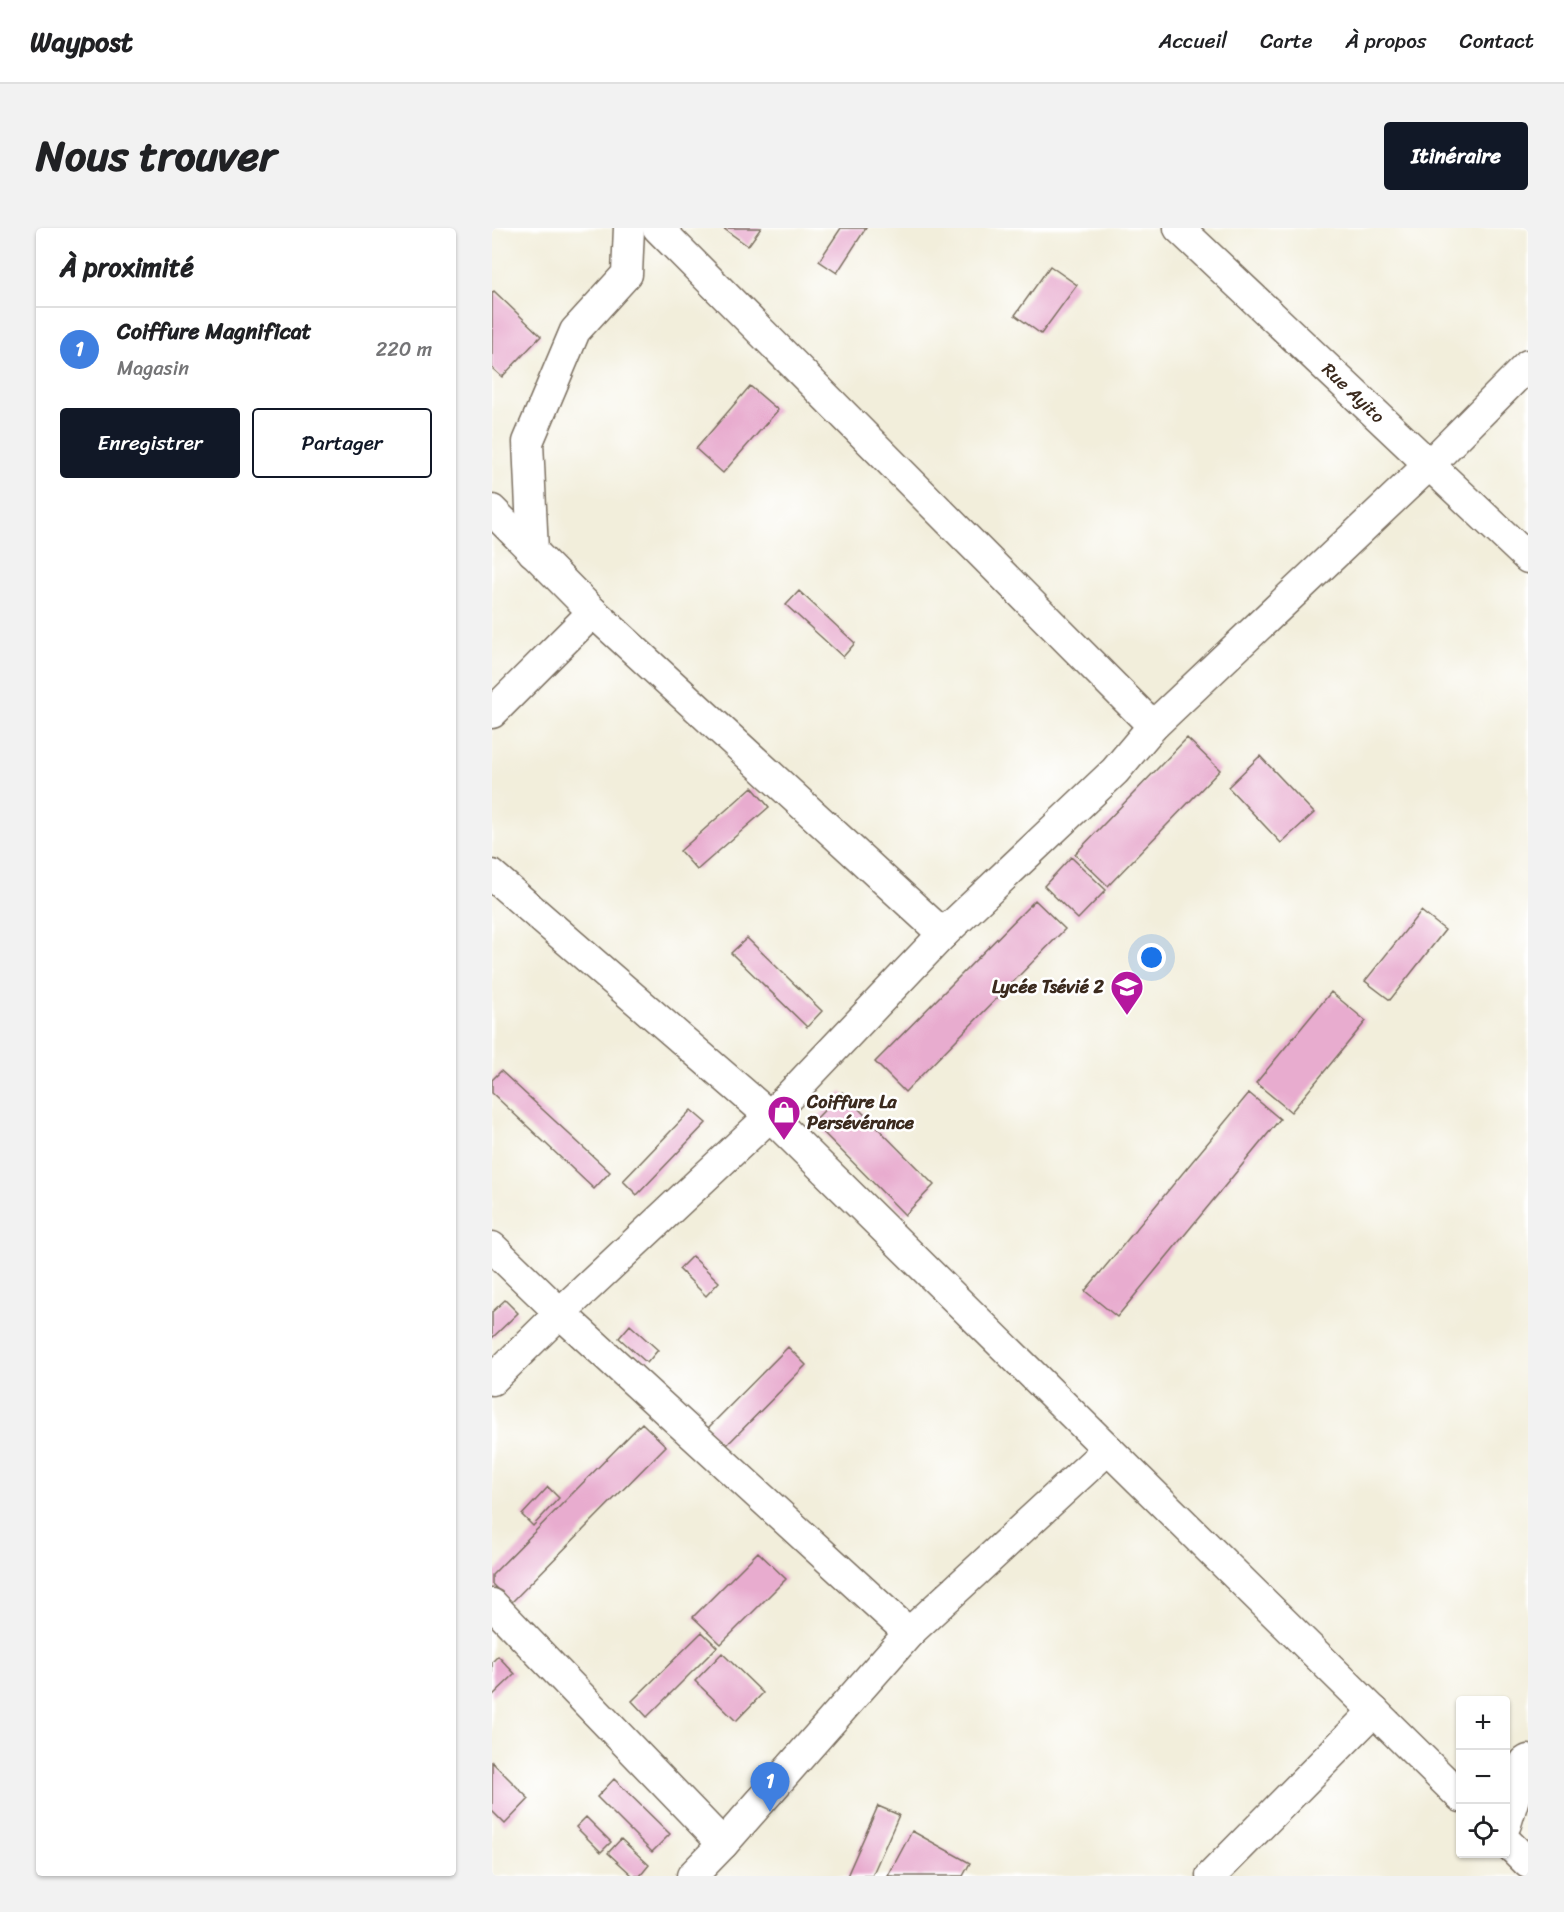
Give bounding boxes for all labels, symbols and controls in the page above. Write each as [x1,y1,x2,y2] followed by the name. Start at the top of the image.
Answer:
[30,17,133,66] text: Waypost
[1159,22,1227,60] text: Accueil
[1260,22,1313,60] text: Carte
[1346,22,1427,60] text: À propos
[1460,22,1534,60] text: Contact
[36,119,276,193] text: Nous trouver
[1384,122,1528,190] button: Itinéraire
[60,244,194,290] text: À proximité
[117,312,311,351] text: Coiffure Magnificat
[75,332,84,367] text: 1
[376,332,432,367] text: 220 m
[117,351,189,386] text: Magasin
[1314,355,1393,431] street label: Rue Ayito
[60,408,240,478] button: Enregistrer
[252,408,432,478] button: Partager
[1137,943,1166,972] your location
[1109,969,1145,1016] school or university icon: Lycée Tsévié 2
[992,971,1105,1003] place label: Lycée Tsévié 2
[806,1086,915,1139] place label: Coiffure La Persévérance
[766,1094,802,1141] shop icon: Coiffure La Persévérance
[1456,1696,1510,1858] map controls
[1456,1696,1510,1750] button: +
[1456,1750,1510,1804] button: −
[750,1762,790,1812] pin: 1
[1456,1804,1510,1858] button: locate

